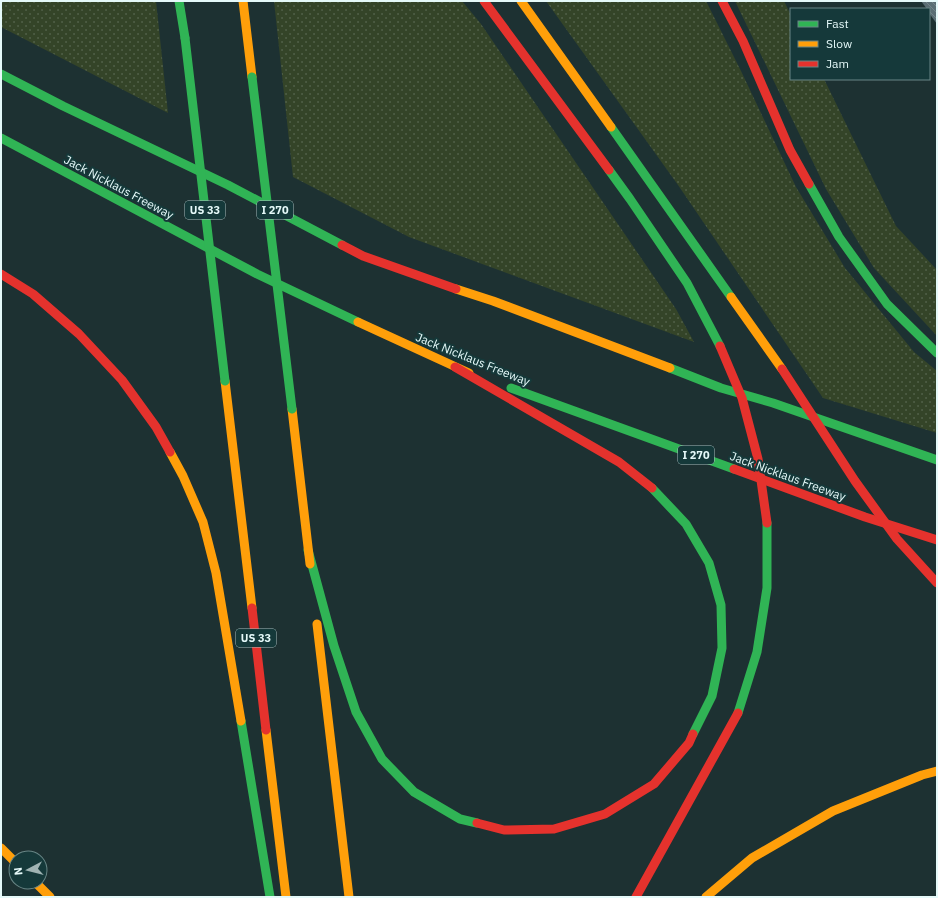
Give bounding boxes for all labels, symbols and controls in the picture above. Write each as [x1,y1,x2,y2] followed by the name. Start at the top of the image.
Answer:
[790,8,930,80] legend
[826,16,849,31] text: Fast
[826,36,852,51] text: Slow
[826,56,849,71] text: Jam
[62,152,176,222] street label: Jack Nicklaus Freeway
[185,201,225,219] road number: US 33
[257,201,293,219] road number: I 270
[414,329,532,389] street label: Jack Nicklaus Freeway
[678,446,714,464] road number: I 270
[728,448,848,504] street label: Jack Nicklaus Freeway
[236,629,276,647] road number: US 33
[8,850,48,890] north arrow
[11,866,26,876] text: N

